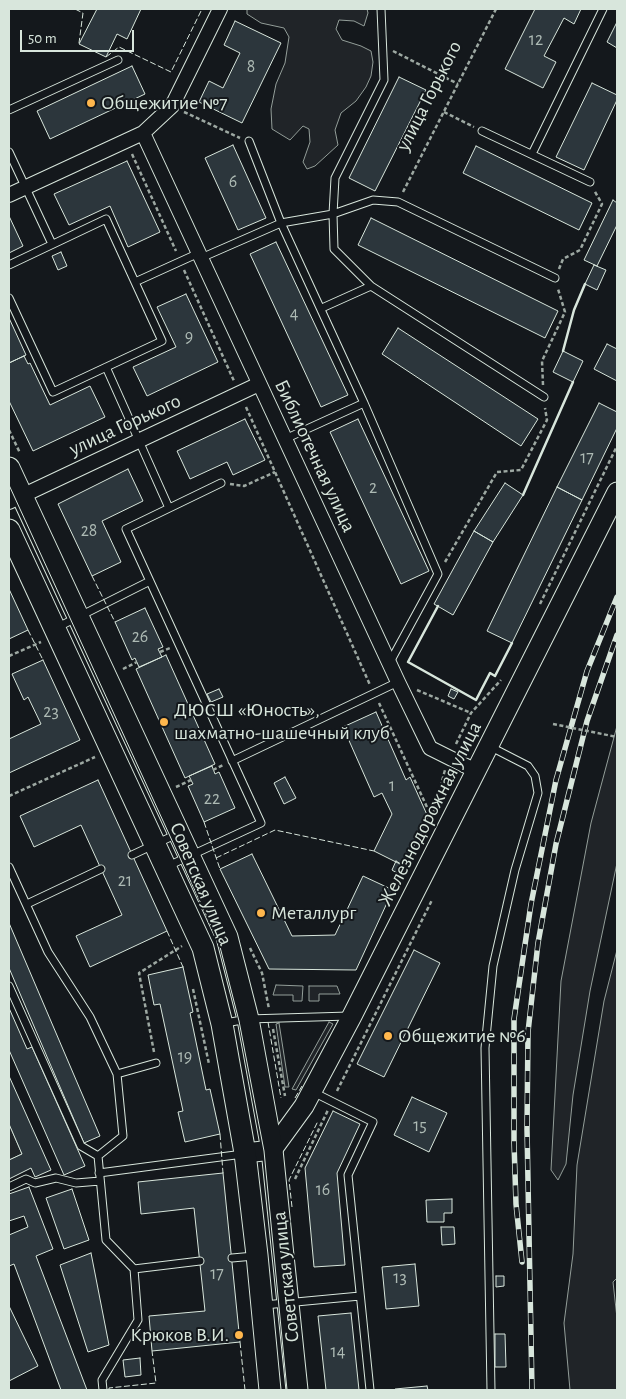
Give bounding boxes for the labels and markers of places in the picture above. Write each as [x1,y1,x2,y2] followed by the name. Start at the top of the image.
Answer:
[101,91,228,115] place label: Общежитие №7
[85,97,97,109] marker: Общежитие №7
[174,698,390,745] place label: ДЮСШ «Юность», шахматно-шашечный клуб
[158,716,170,728] marker: ДЮСШ «Юность», шахматно-шашечный клуб
[271,901,356,925] place label: Металлург
[255,907,267,919] marker: Металлург
[398,1024,526,1048] place label: Общежитие №6
[382,1030,394,1042] marker: Общежитие №6
[130,1323,229,1347] place label: Крюков В.И.
[233,1329,245,1341] marker: Крюков В.И.

